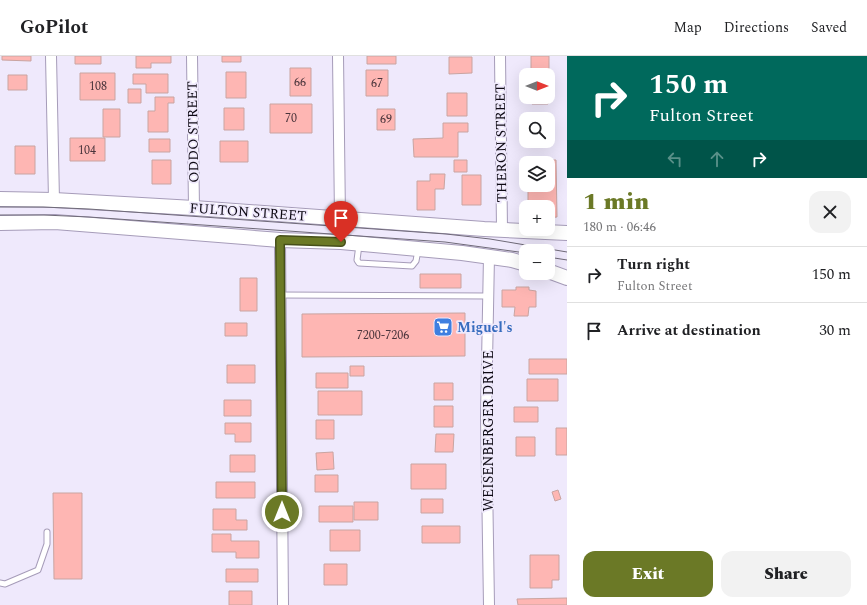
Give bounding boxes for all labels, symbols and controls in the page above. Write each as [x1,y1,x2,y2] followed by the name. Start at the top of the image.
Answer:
[20,13,88,42] text: GoPilot
[674,17,702,38] text: Map
[724,17,789,38] text: Directions
[811,17,847,38] text: Saved
[649,63,728,106] text: 150 m
[519,68,555,104] north arrow
[519,68,555,280] map controls
[583,72,635,124] icon: right
[294,73,306,92] house number: 66
[371,74,383,93] house number: 67
[89,77,107,96] house number: 108
[182,81,204,183] street label: ODDO STREET
[489,83,513,203] street label: THERON STREET
[649,102,754,129] text: Fulton Street
[285,109,297,128] house number: 70
[380,110,392,129] house number: 69
[519,112,555,148] button: search
[78,141,96,160] house number: 104
[664,148,686,170] icon: left
[706,148,728,170] icon: ahead
[748,148,770,170] icon: right
[519,156,555,192] button: layers
[583,184,649,220] text: 1 min
[809,191,851,233] button: close
[189,197,307,227] street label: FULTON STREET
[519,200,555,236] button: +
[324,201,358,242] pin
[330,207,352,229] icon: arrive
[583,217,656,237] text: 180 m · 06:46
[519,244,555,280] button: −
[617,253,690,276] text: Turn right
[812,263,851,286] text: 150 m
[583,264,605,286] icon: right
[617,276,693,296] text: Fulton Street
[432,316,454,338] supermarket icon: Miguel's
[457,317,513,338] place label: Miguel's
[617,319,761,342] text: Arrive at destination
[819,319,851,342] text: 30 m
[583,320,605,342] icon: arrive
[357,326,409,345] house number: 7200-7206
[478,350,499,512] street label: WEISENBERGER DRIVE
[261,491,303,533] position arrow
[583,551,713,597] button: Exit
[721,551,851,597] button: Share

